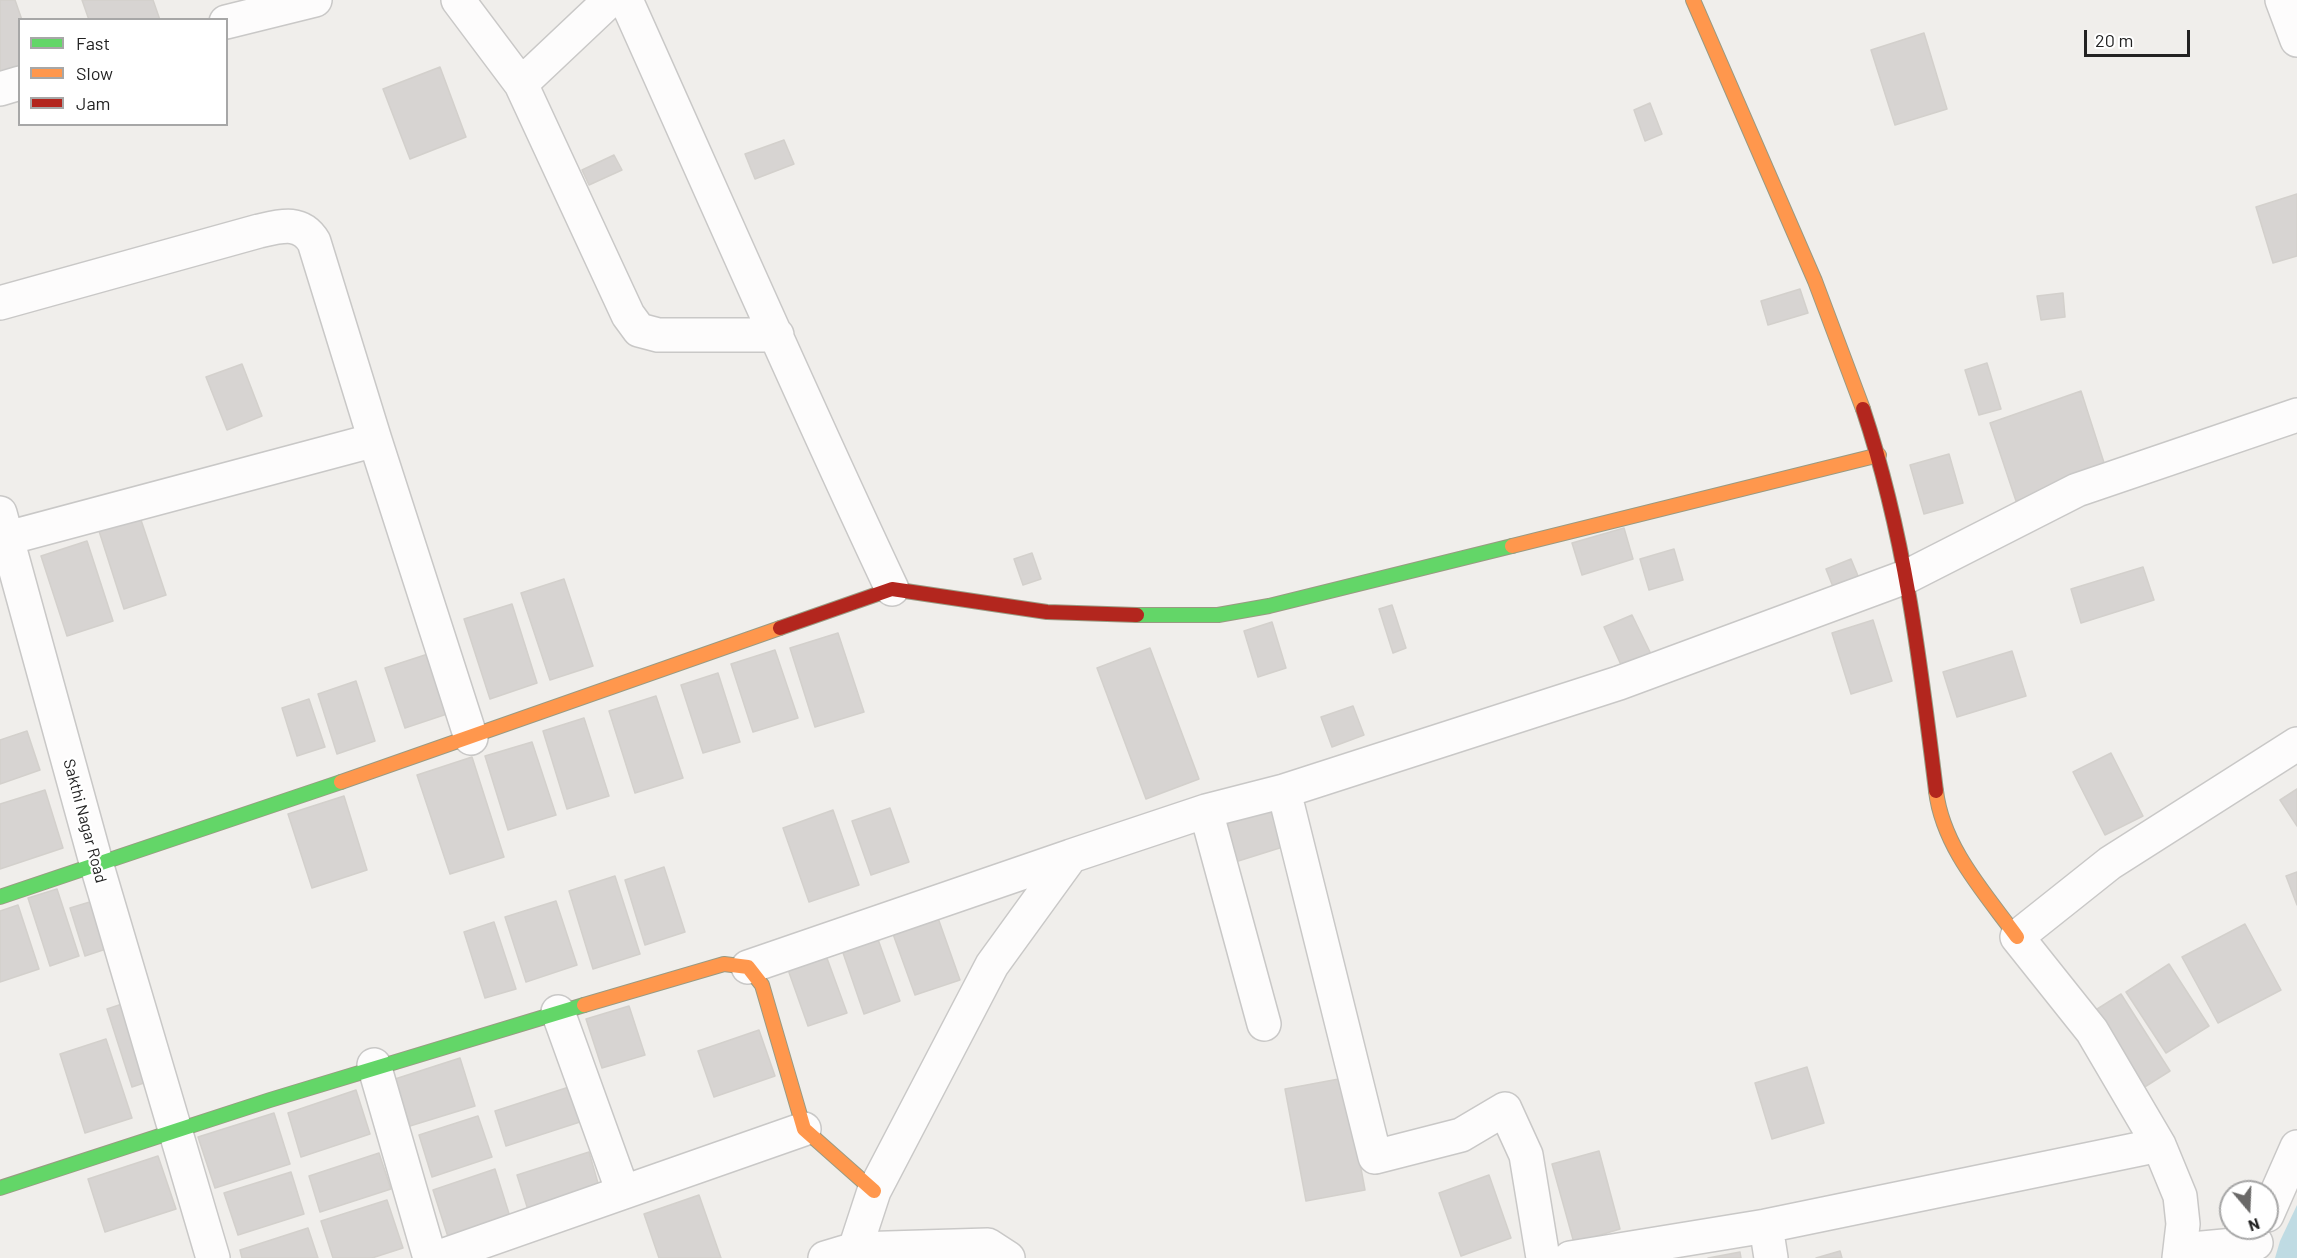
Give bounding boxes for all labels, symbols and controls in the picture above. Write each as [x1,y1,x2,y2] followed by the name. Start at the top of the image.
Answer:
[18,18,228,126] legend
[2087,18,2194,56] scale bar
[2095,29,2133,51] text: 20 m
[76,32,110,54] text: Fast
[76,62,113,84] text: Slow
[76,92,110,114] text: Jam
[59,757,111,885] street label: Sakthi Nagar Road
[2219,1180,2279,1240] north arrow
[2246,1215,2263,1236] text: N

